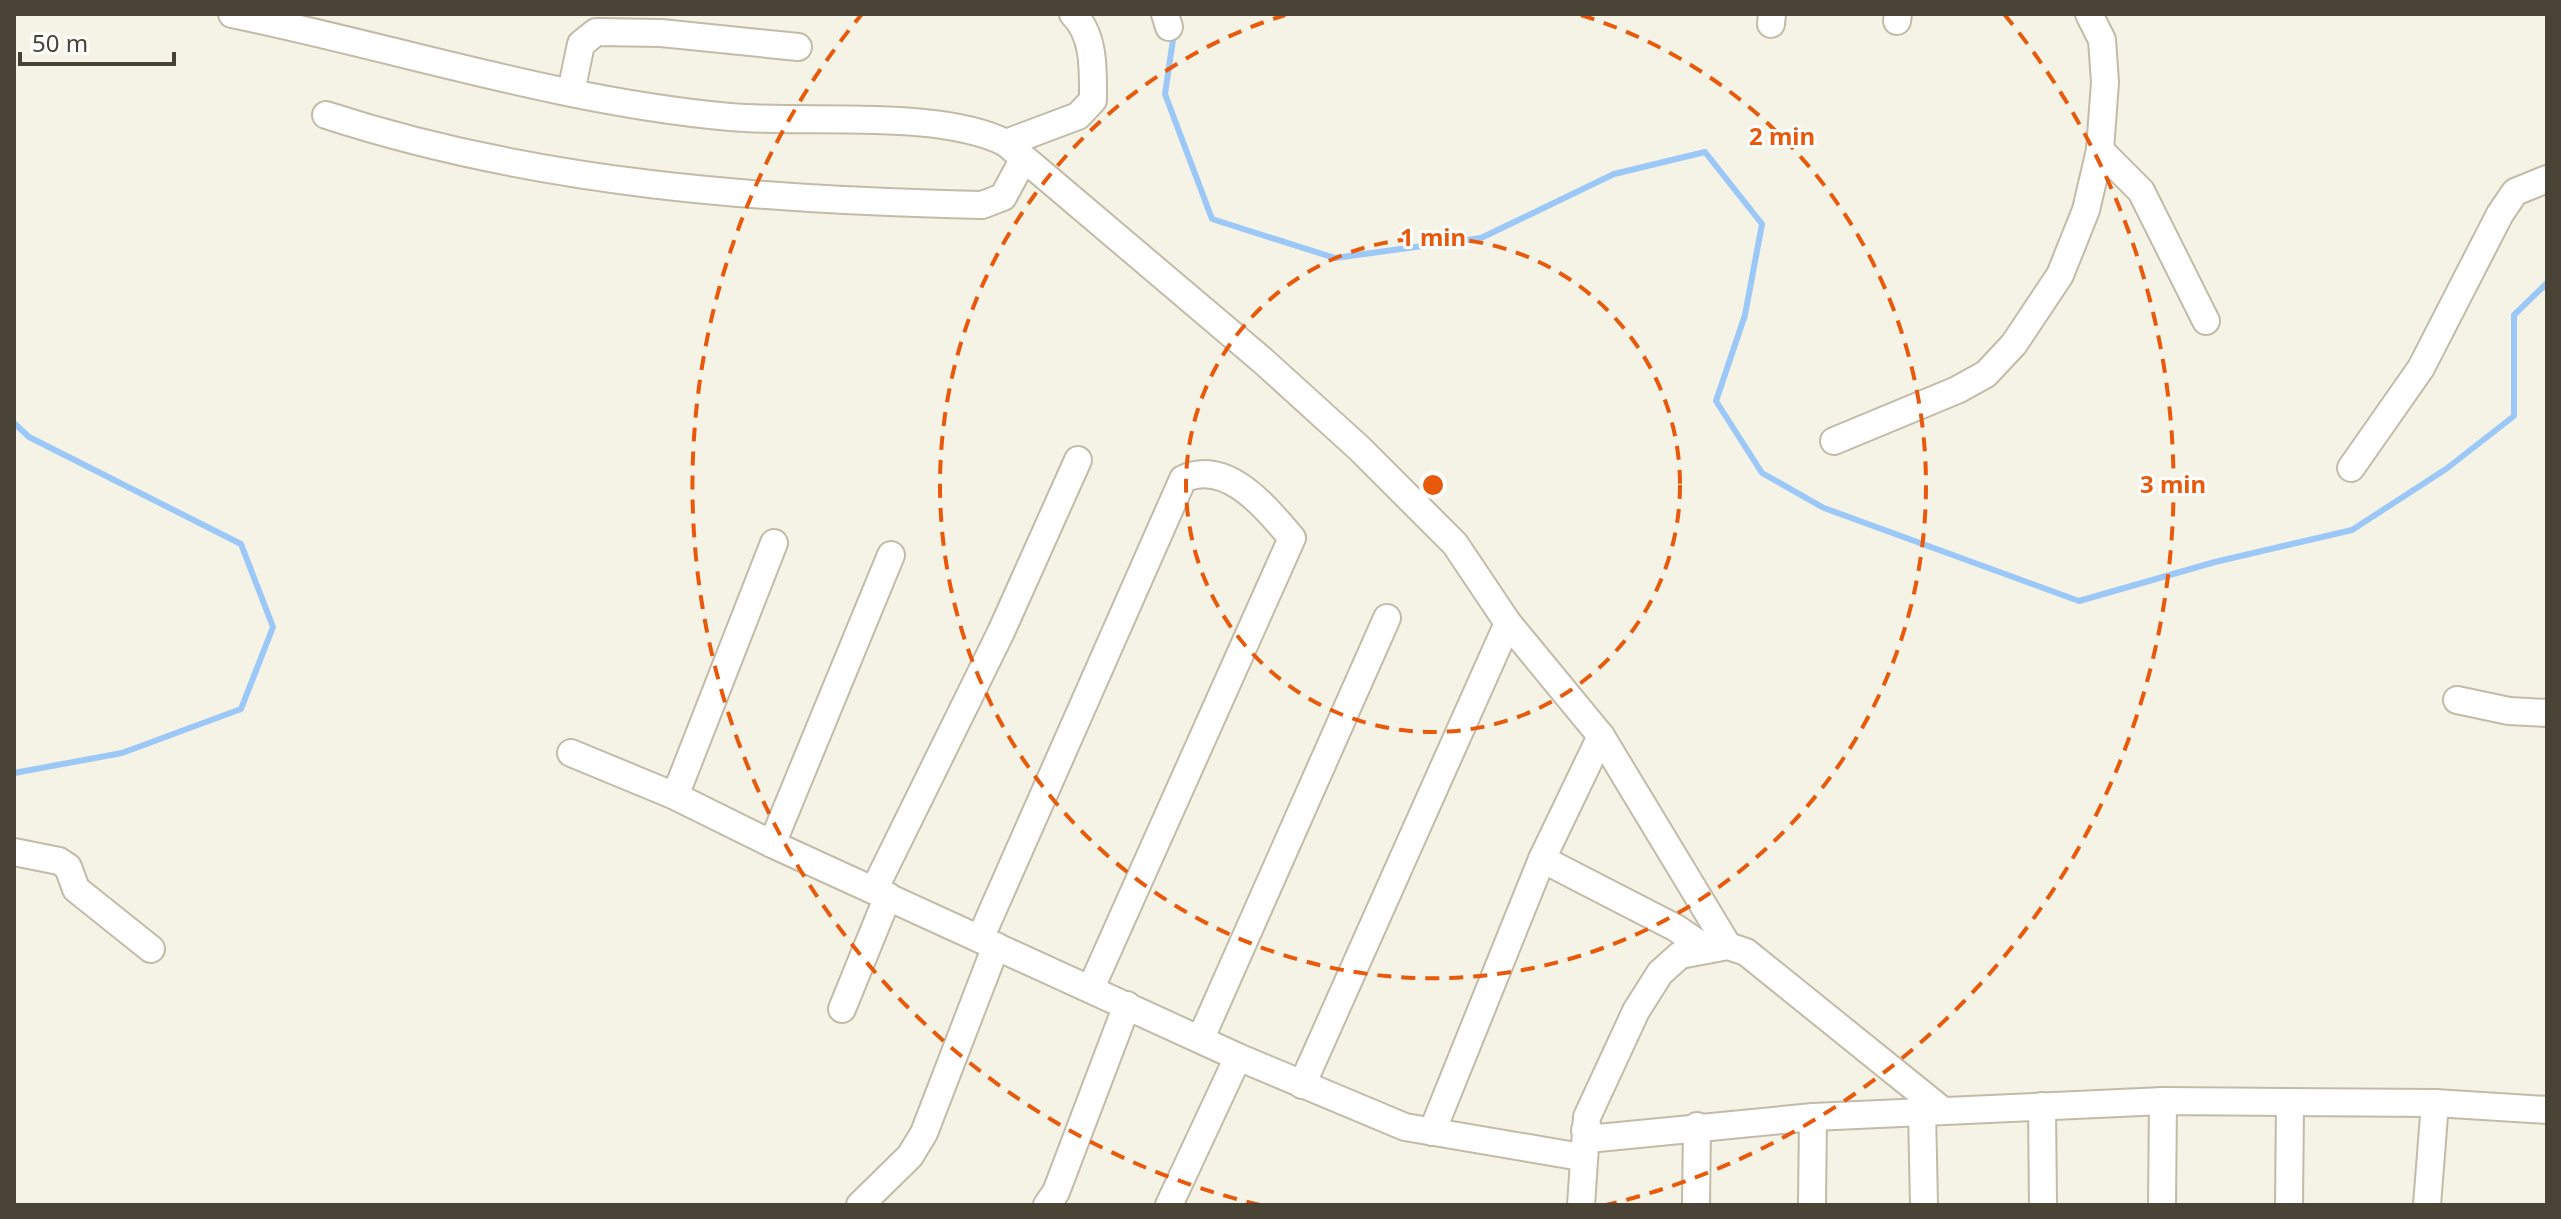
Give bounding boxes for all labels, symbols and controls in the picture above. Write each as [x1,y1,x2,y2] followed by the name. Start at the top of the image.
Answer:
[20,16,174,66] scale bar
[32,26,88,59] text: 50 m
[1749,119,1815,152] text: 2 min
[1400,220,1466,253] text: 1 min
[2140,467,2206,500] text: 3 min
[1419,471,1447,499] centre of rings

